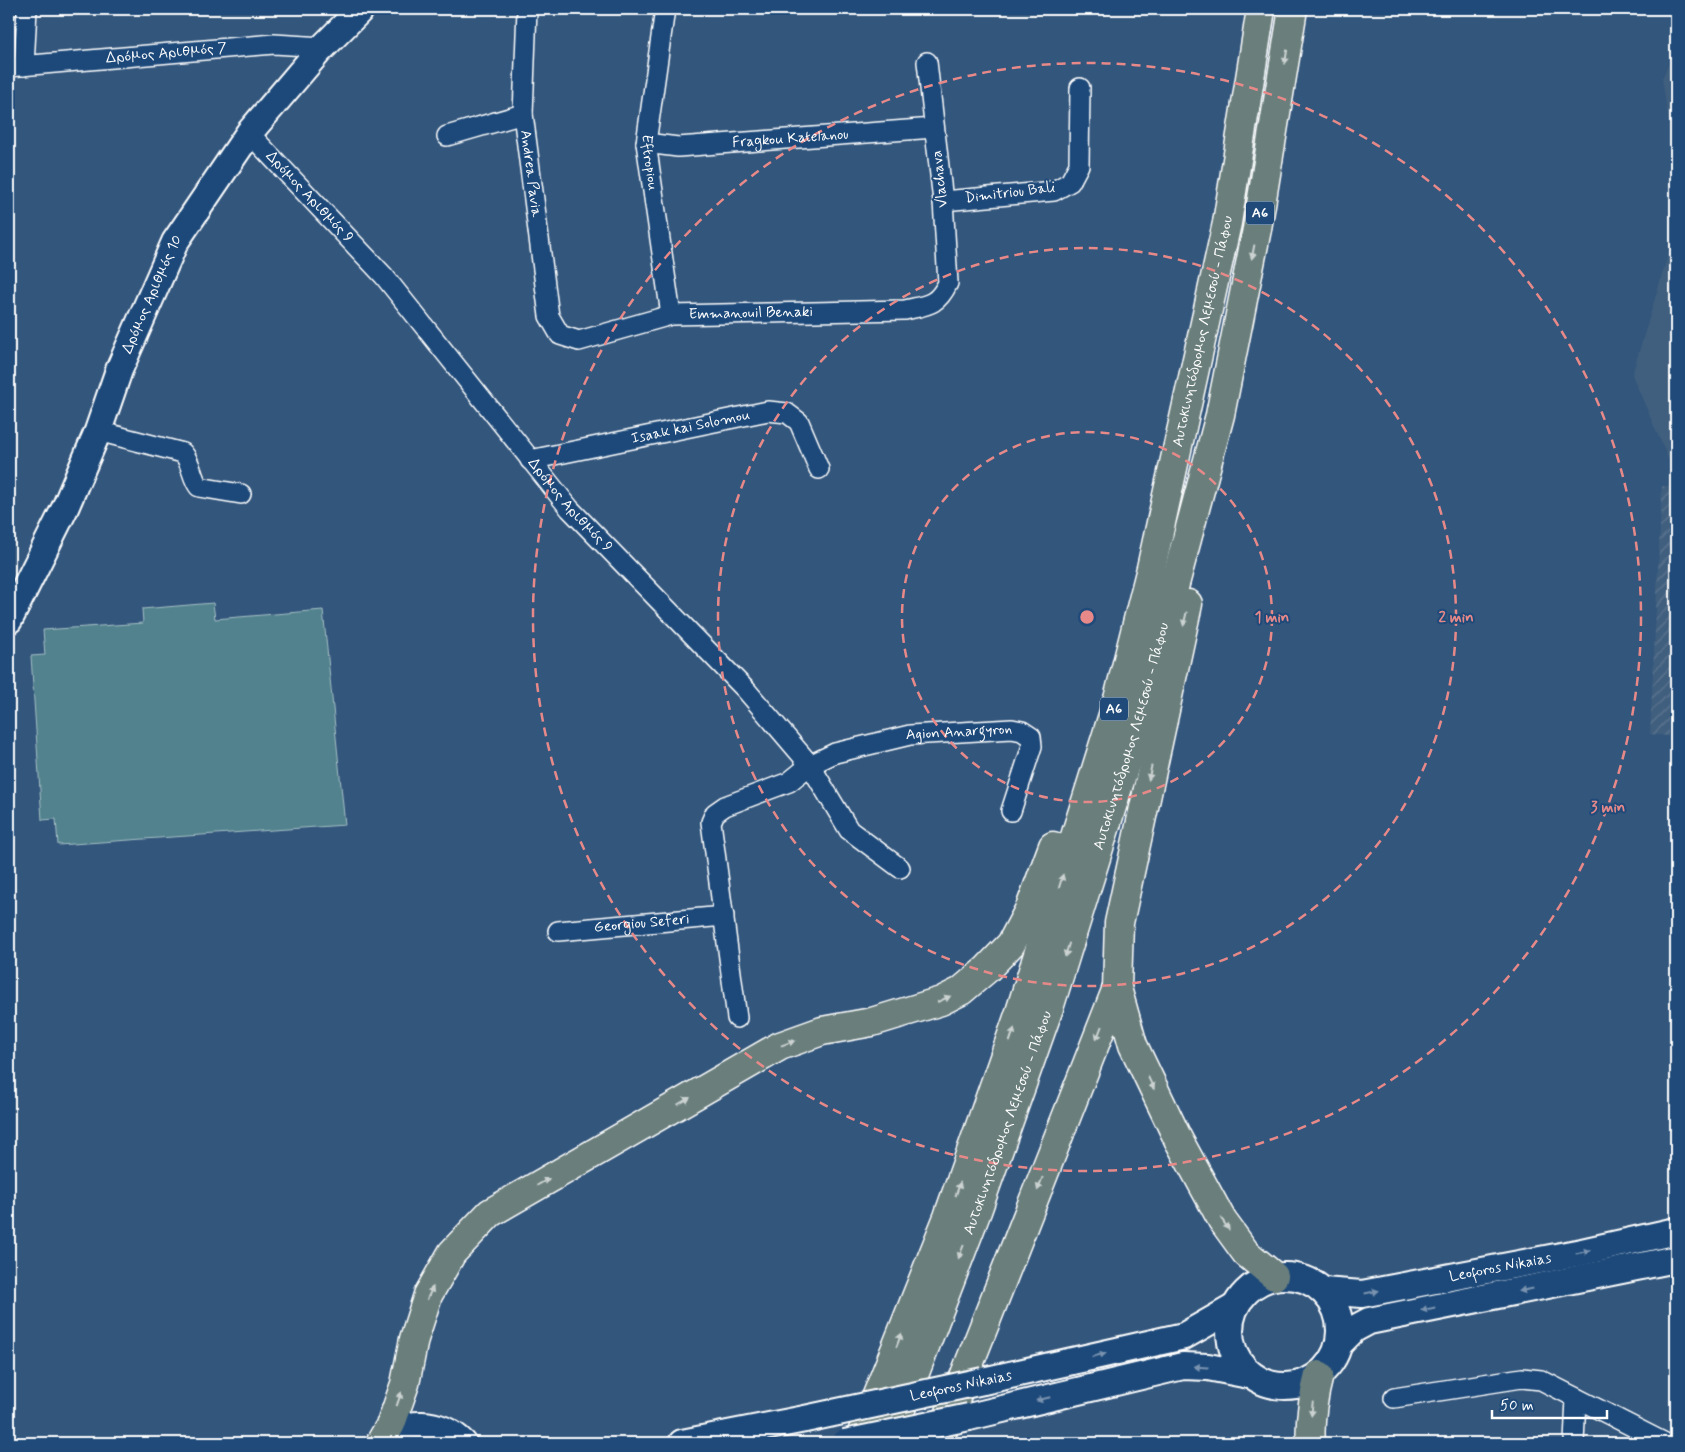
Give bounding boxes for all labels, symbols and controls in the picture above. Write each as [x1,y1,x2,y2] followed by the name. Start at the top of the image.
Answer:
[105,38,228,69] street label: Δρόμος Αριθμός 7
[1281,49,1289,65] one-way arrow
[732,124,849,153] street label: Fragkou Katelanou
[515,129,546,219] street label: Andrea Pavia
[636,133,663,192] street label: Eftropiou
[261,147,358,247] street label: Δρόμος Αριθμός 9
[927,149,953,209] street label: Vlachava
[964,178,1057,208] street label: Dimitriou Bali
[1246,202,1274,224] road number: A6
[1168,214,1238,449] street label: Αυτοκινητόδρομος Λεμεσού - Πάφου
[117,231,187,357] street label: Δρόμος Αριθμός 10
[1249,244,1257,259] one-way arrow
[688,302,813,325] street label: Emmanouil Benaki
[630,405,752,449] street label: Isaak kai Solomou
[523,454,617,557] street label: Δρόμος Αριθμός 9
[1078,608,1096,626] centre of rings
[1255,608,1289,628] text: 1 min
[1438,608,1474,628] text: 2 min
[1181,611,1189,626] one-way arrow
[1089,620,1174,853] street label: Αυτοκινητόδρομος Λεμεσού - Πάφου
[1100,698,1128,721] road number: A6
[905,719,1013,745] street label: Agion Anargyron
[1146,765,1154,781] one-way arrow
[1591,798,1625,818] text: 3 min
[1057,873,1065,888] one-way arrow
[593,909,690,938] street label: Georgiou Seferi
[1063,943,1071,958] one-way arrow
[937,994,951,1002] one-way arrow
[959,1008,1057,1238] street label: Αυτοκινητόδρομος Λεμεσού - Πάφου
[1095,1026,1103,1040] one-way arrow
[1008,1028,1016,1043] one-way arrow
[781,1039,796,1046] one-way arrow
[1147,1075,1155,1090] one-way arrow
[677,1096,690,1105] one-way arrow
[536,1177,549,1186] one-way arrow
[1036,1177,1044,1192] one-way arrow
[954,1181,962,1196] one-way arrow
[1220,1217,1230,1231] one-way arrow
[957,1245,965,1259] one-way arrow
[1575,1247,1591,1255] one-way arrow
[1448,1248,1554,1287] street label: Leoforos Nikaias
[426,1286,434,1300] one-way arrow
[1518,1286,1533,1294] one-way arrow
[1364,1288,1379,1296] one-way arrow
[1419,1306,1435,1314] one-way arrow
[895,1332,903,1347] one-way arrow
[1091,1351,1106,1359] one-way arrow
[1193,1362,1209,1370] one-way arrow
[908,1365,1014,1408] street label: Leoforos Nikaias
[1492,1387,1608,1419] scale bar
[396,1391,404,1406] one-way arrow
[1035,1395,1050,1403] one-way arrow
[1500,1396,1534,1416] text: 50 m
[1308,1401,1316,1417] one-way arrow

